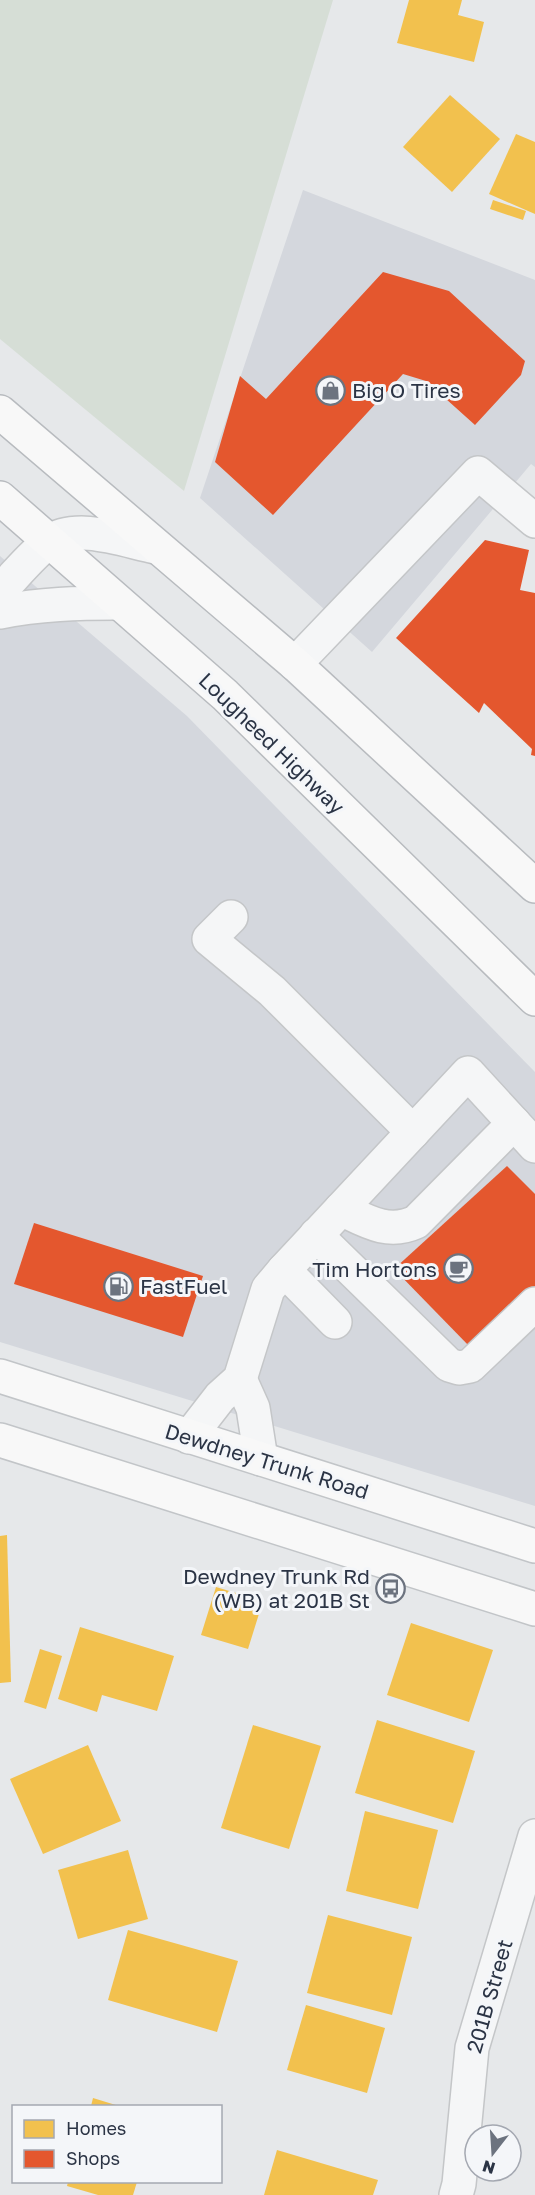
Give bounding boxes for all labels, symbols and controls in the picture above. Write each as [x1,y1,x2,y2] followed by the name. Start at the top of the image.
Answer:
[315,374,347,406] shop icon: Big O Tires
[352,377,461,403] place label: Big O Tires
[194,667,350,819] street label: Lougheed Highway
[442,1253,474,1285] cafe icon: Tim Hortons
[312,1256,437,1282] place label: Tim Hortons
[103,1270,135,1302] fuel station icon: FastFuel
[140,1273,228,1299] place label: FastFuel
[162,1418,372,1504] street label: Dewdney Trunk Road
[183,1563,370,1613] place label: Dewdney Trunk Rd (WB) at 201B St
[375,1572,407,1604] bus stop icon: Dewdney Trunk Rd (WB) at 201B St
[460,1936,518,2056] street label: 201B Street
[12,2105,222,2183] legend
[66,2117,126,2139] text: Homes
[463,2123,523,2183] north arrow
[66,2147,120,2169] text: Shops
[480,2156,497,2179] text: N

